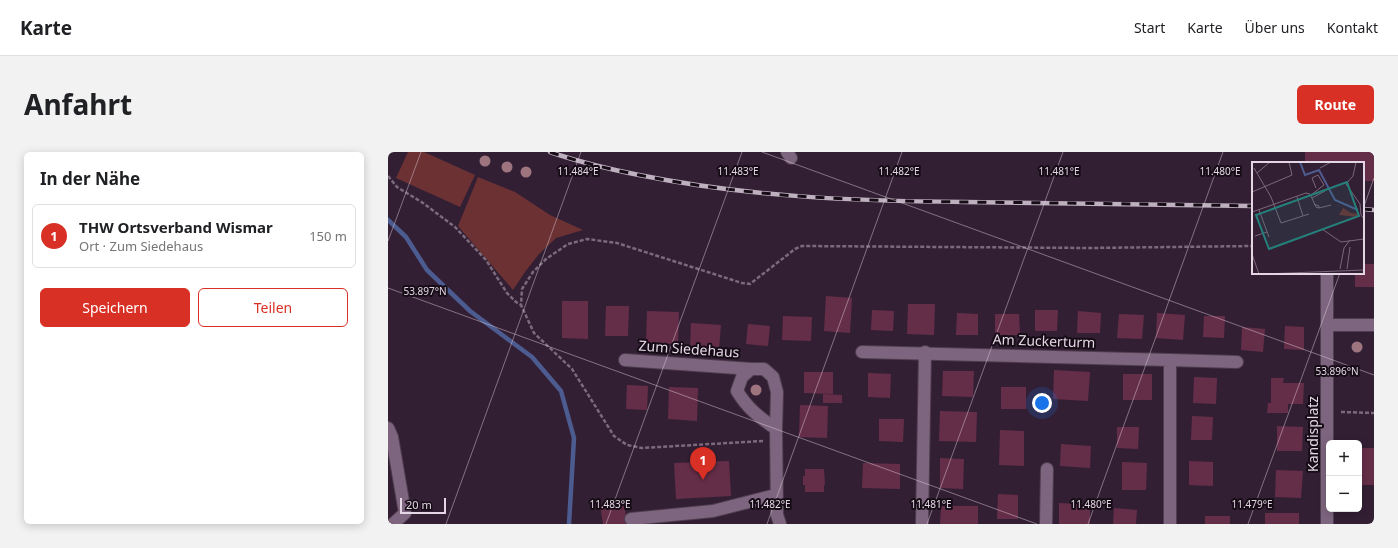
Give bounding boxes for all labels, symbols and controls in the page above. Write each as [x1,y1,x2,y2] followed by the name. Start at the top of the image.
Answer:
[20,15,72,41] text: Karte
[1134,18,1165,37] text: Start
[1187,18,1223,37] text: Karte
[1245,18,1305,37] text: Über uns
[1327,18,1378,37] text: Kontakt
[24,85,132,123] text: Anfahrt
[1297,85,1374,124] button: Route
[1252,162,1364,274] inset map
[557,164,599,178] text: 11.484°E
[717,164,759,178] text: 11.483°E
[878,164,920,178] text: 11.482°E
[1038,164,1080,178] text: 11.481°E
[1199,164,1241,178] text: 11.480°E
[40,167,140,190] text: In der Nähe
[79,217,273,237] text: THW Ortsverband Wismar
[50,227,58,245] text: 1
[309,227,347,245] text: 150 m
[79,237,203,255] text: Ort · Zum Siedehaus
[403,284,447,298] text: 53.897°N
[40,288,190,327] button: Speichern
[198,288,348,327] button: Teilen
[992,329,1096,352] street label: Am Zuckerturm
[638,336,740,362] street label: Zum Siedehaus
[1315,364,1359,378] text: 53.896°N
[1032,393,1052,413] your location
[1303,396,1322,472] street label: Kandisplatz
[1326,440,1362,512] map controls
[1326,440,1362,476] button: +
[690,447,716,480] pin: 1
[1326,476,1362,512] button: −
[400,496,446,515] scale bar
[406,497,432,512] text: 20 m
[589,497,631,511] text: 11.483°E
[749,497,791,511] text: 11.482°E
[910,497,952,511] text: 11.481°E
[1070,497,1112,511] text: 11.480°E
[1231,497,1273,511] text: 11.479°E

